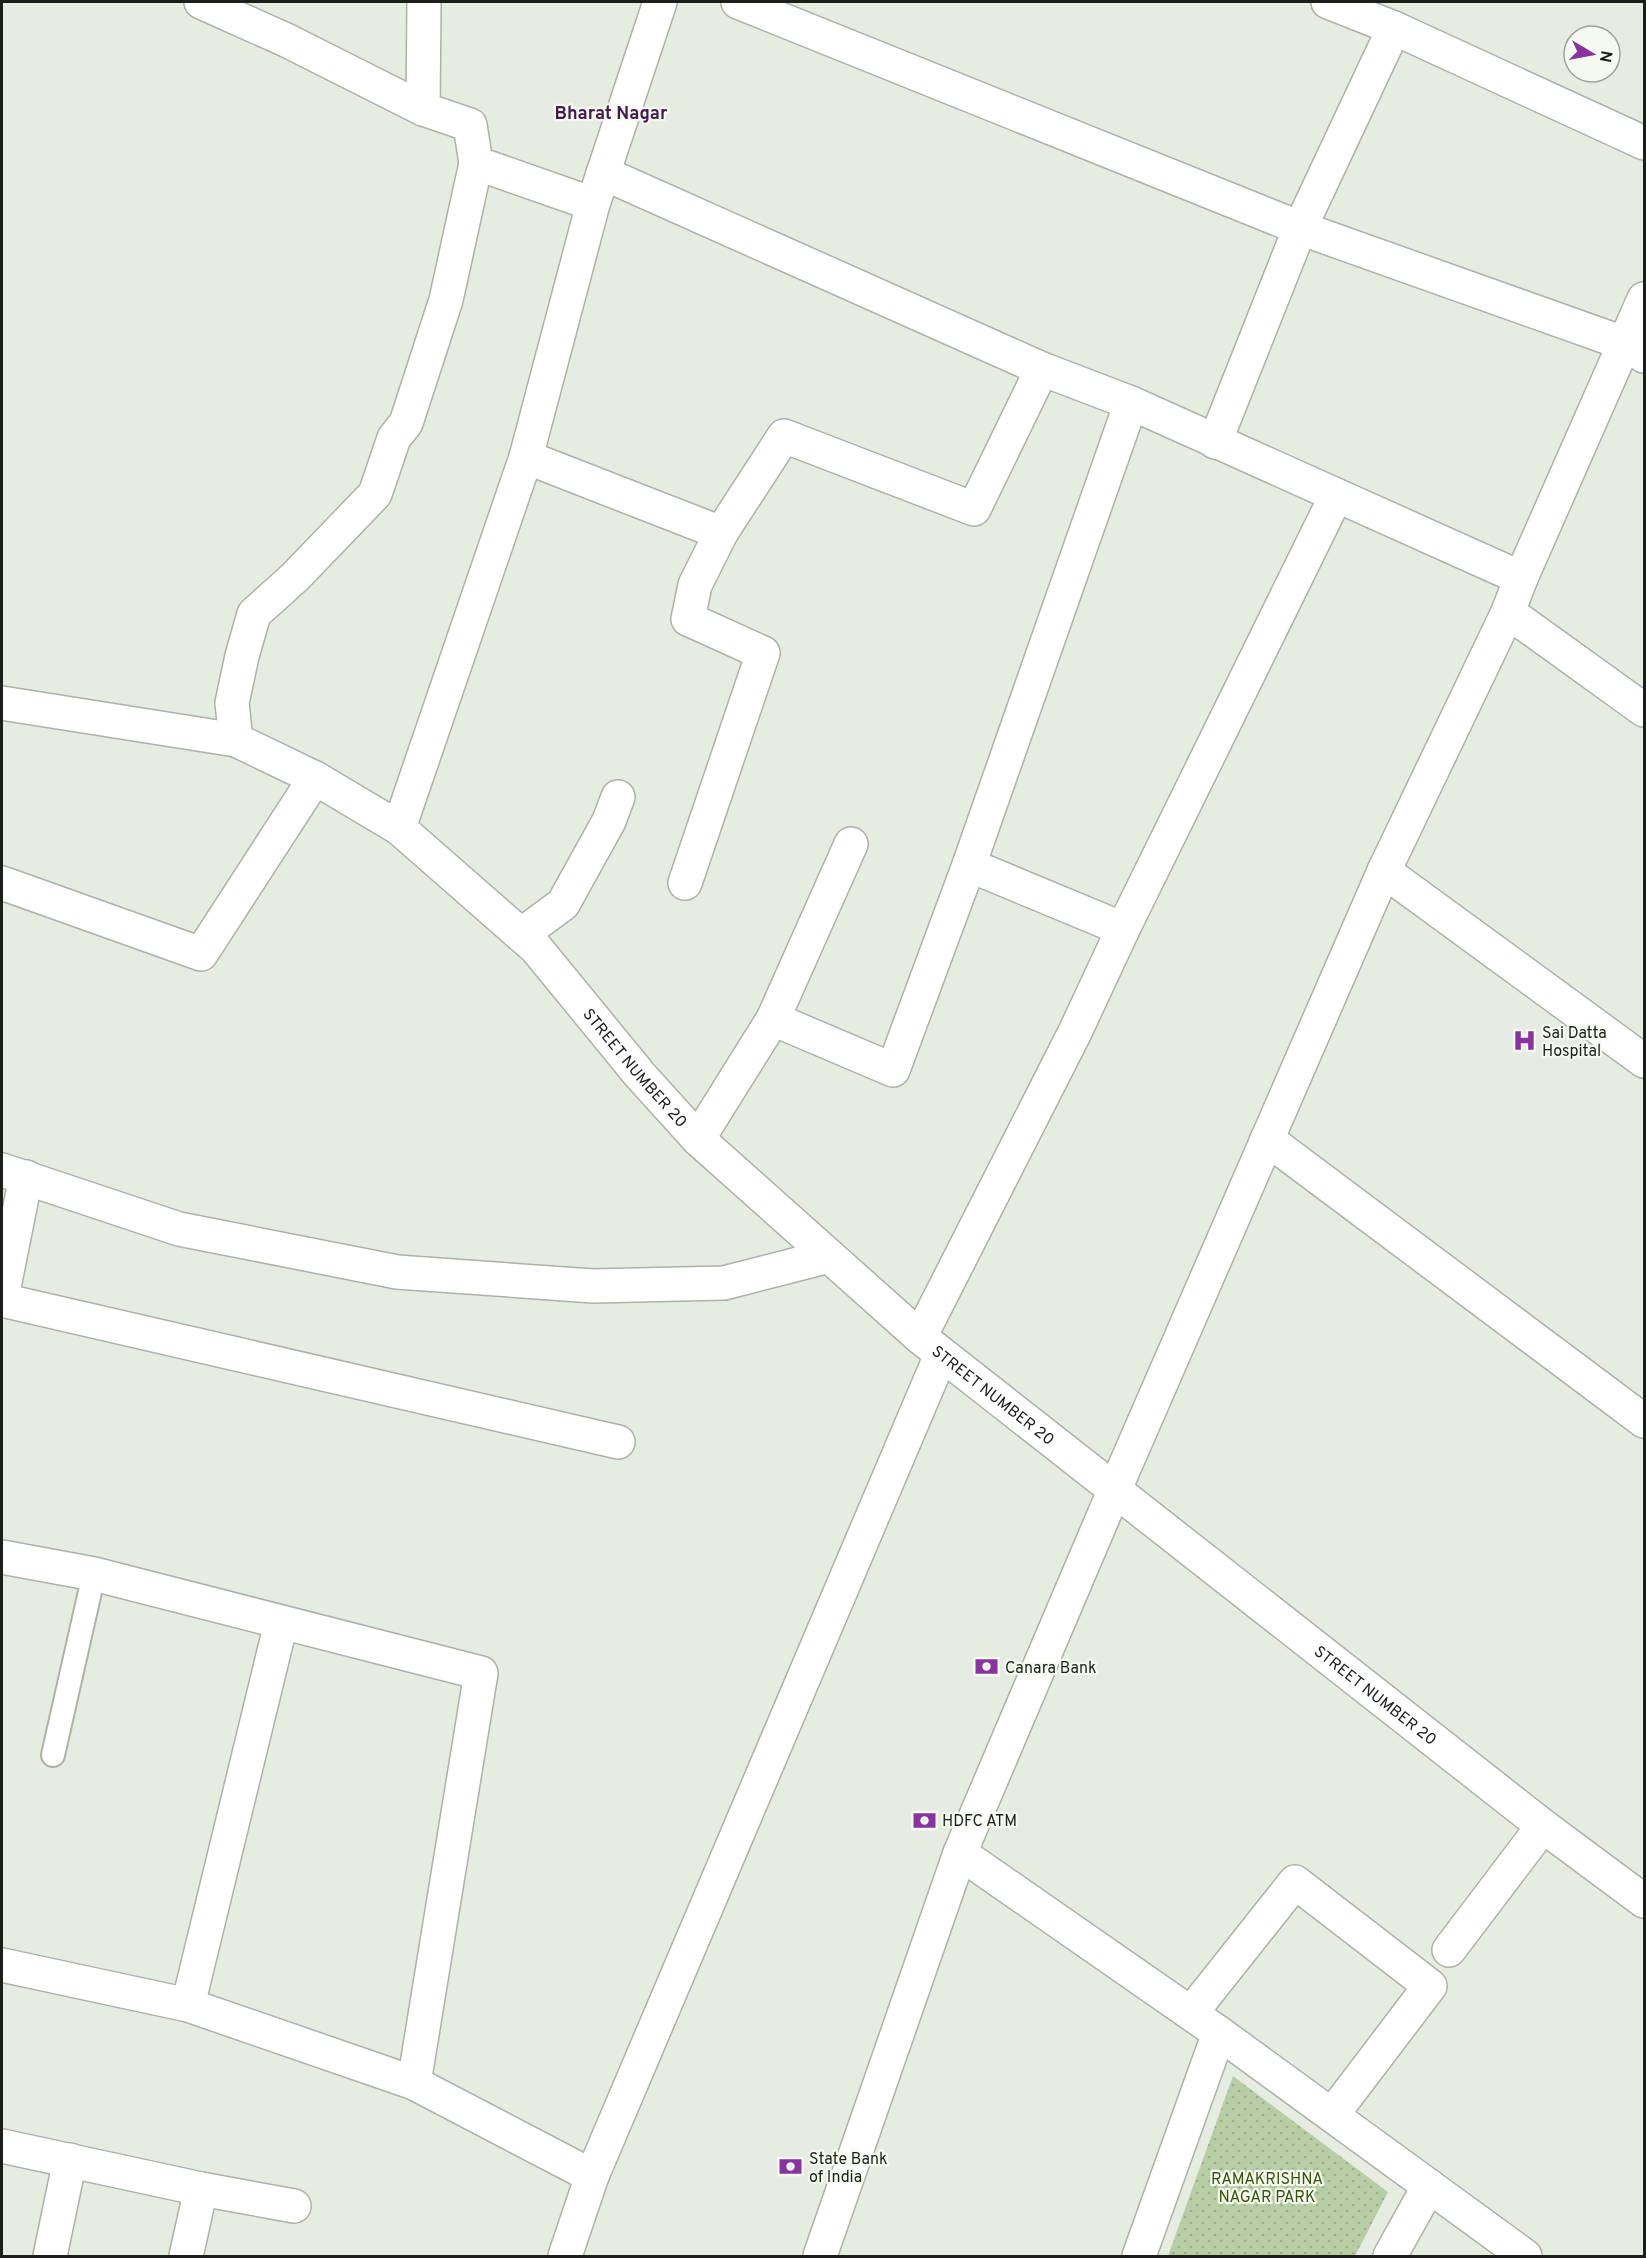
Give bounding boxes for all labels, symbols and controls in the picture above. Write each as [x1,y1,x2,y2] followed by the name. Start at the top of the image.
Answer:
[1562,24,1622,84] north arrow
[1594,49,1616,64] text: N
[555,103,668,126] district label: Bharat Nagar
[578,1005,691,1132] street label: STREET NUMBER 20
[1542,1024,1607,1062] place label: Sai Datta Hospital
[1511,1028,1537,1054] hospital icon: Sai Datta Hospital
[927,1342,1058,1451] street label: STREET NUMBER 20
[1309,1642,1440,1751] street label: STREET NUMBER 20
[974,1654,1000,1680] bank icon: Canara Bank
[1005,1659,1097,1679] place label: Canara Bank
[911,1807,937,1833] bank icon: HDFC ATM
[942,1812,1017,1832] place label: HDFC ATM
[809,2150,888,2188] place label: State Bank of India
[778,2154,804,2180] bank icon: State Bank of India
[1211,2170,1323,2208] park label: RAMAKRISHNA NAGAR PARK

